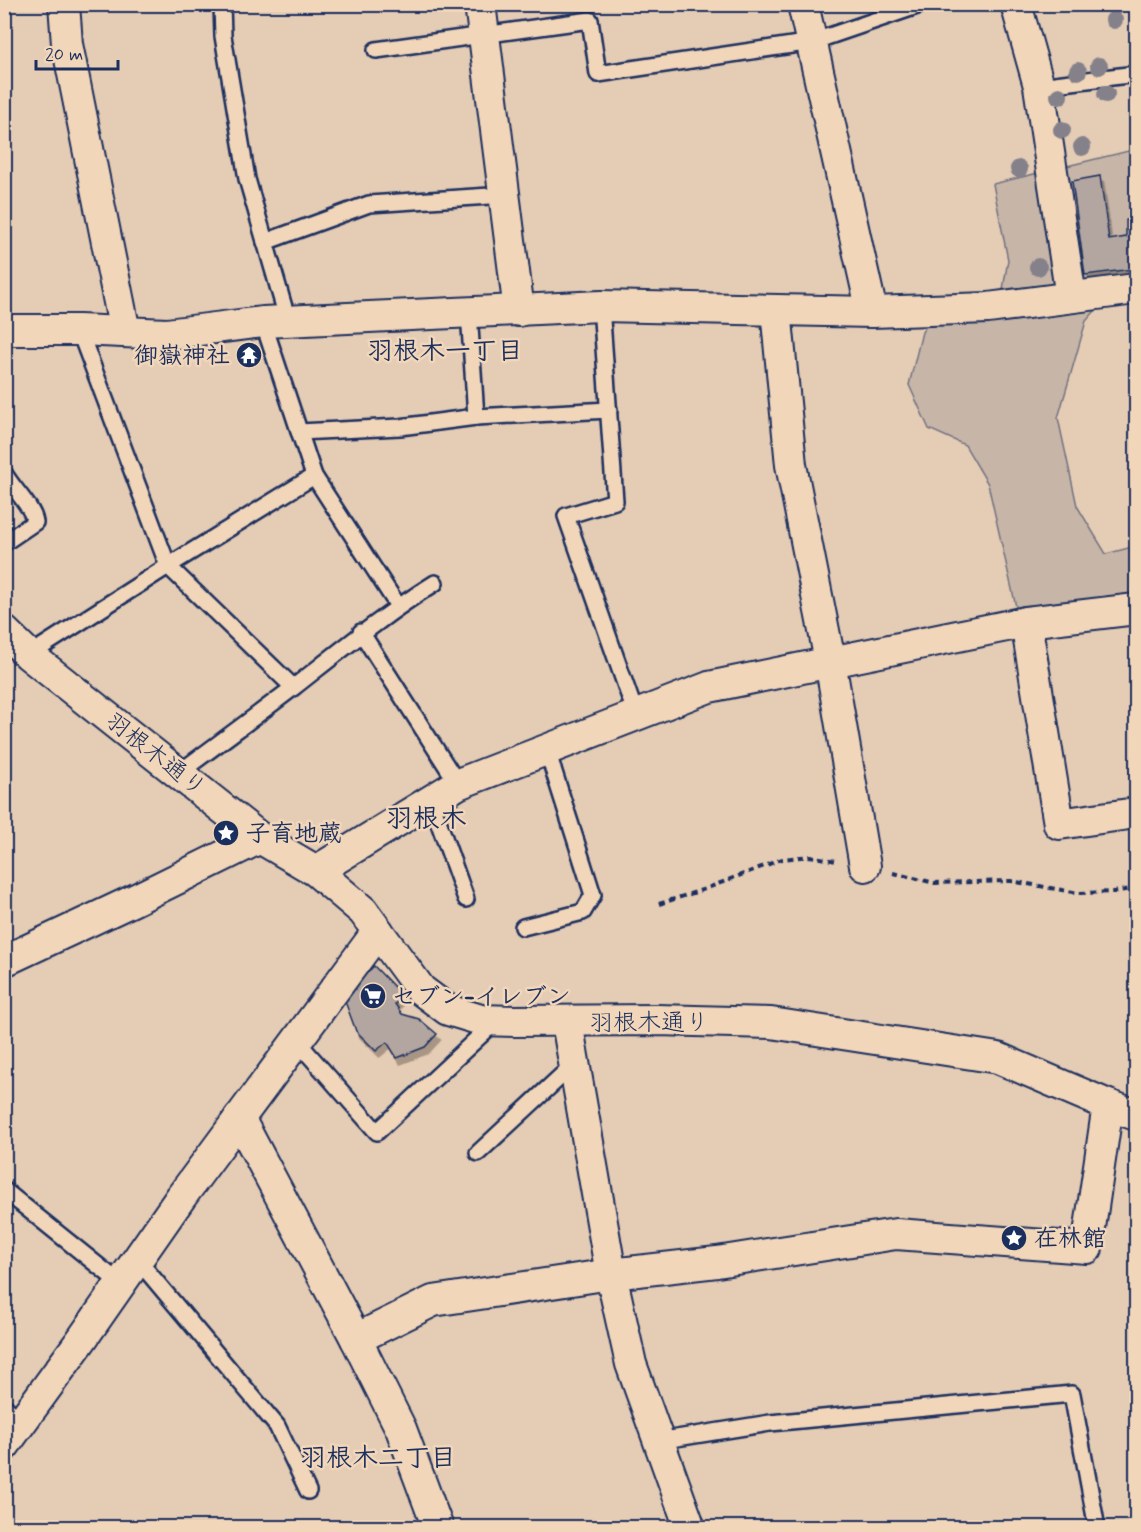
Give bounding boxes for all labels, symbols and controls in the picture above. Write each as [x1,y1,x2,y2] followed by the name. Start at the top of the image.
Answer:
[36,33,118,71] scale bar
[45,43,83,67] text: 20 m
[367,335,523,369] district label: 羽根木一丁目
[234,340,264,370] temple icon: 御嶽神社
[134,341,230,372] place label: 御嶽神社
[98,706,212,804] street label: 羽根木通り
[386,802,467,837] district label: 羽根木
[211,818,241,848] place icon: 子育地蔵
[246,819,342,850] place label: 子育地蔵
[358,981,388,1011] supermarket icon: セブン-イレブン
[392,982,571,1013] place label: セブン-イレブン
[589,1008,709,1039] street label: 羽根木通り
[999,1223,1029,1253] place icon: 在林館
[1034,1224,1106,1255] place label: 在林館
[300,1442,456,1476] district label: 羽根木二丁目

